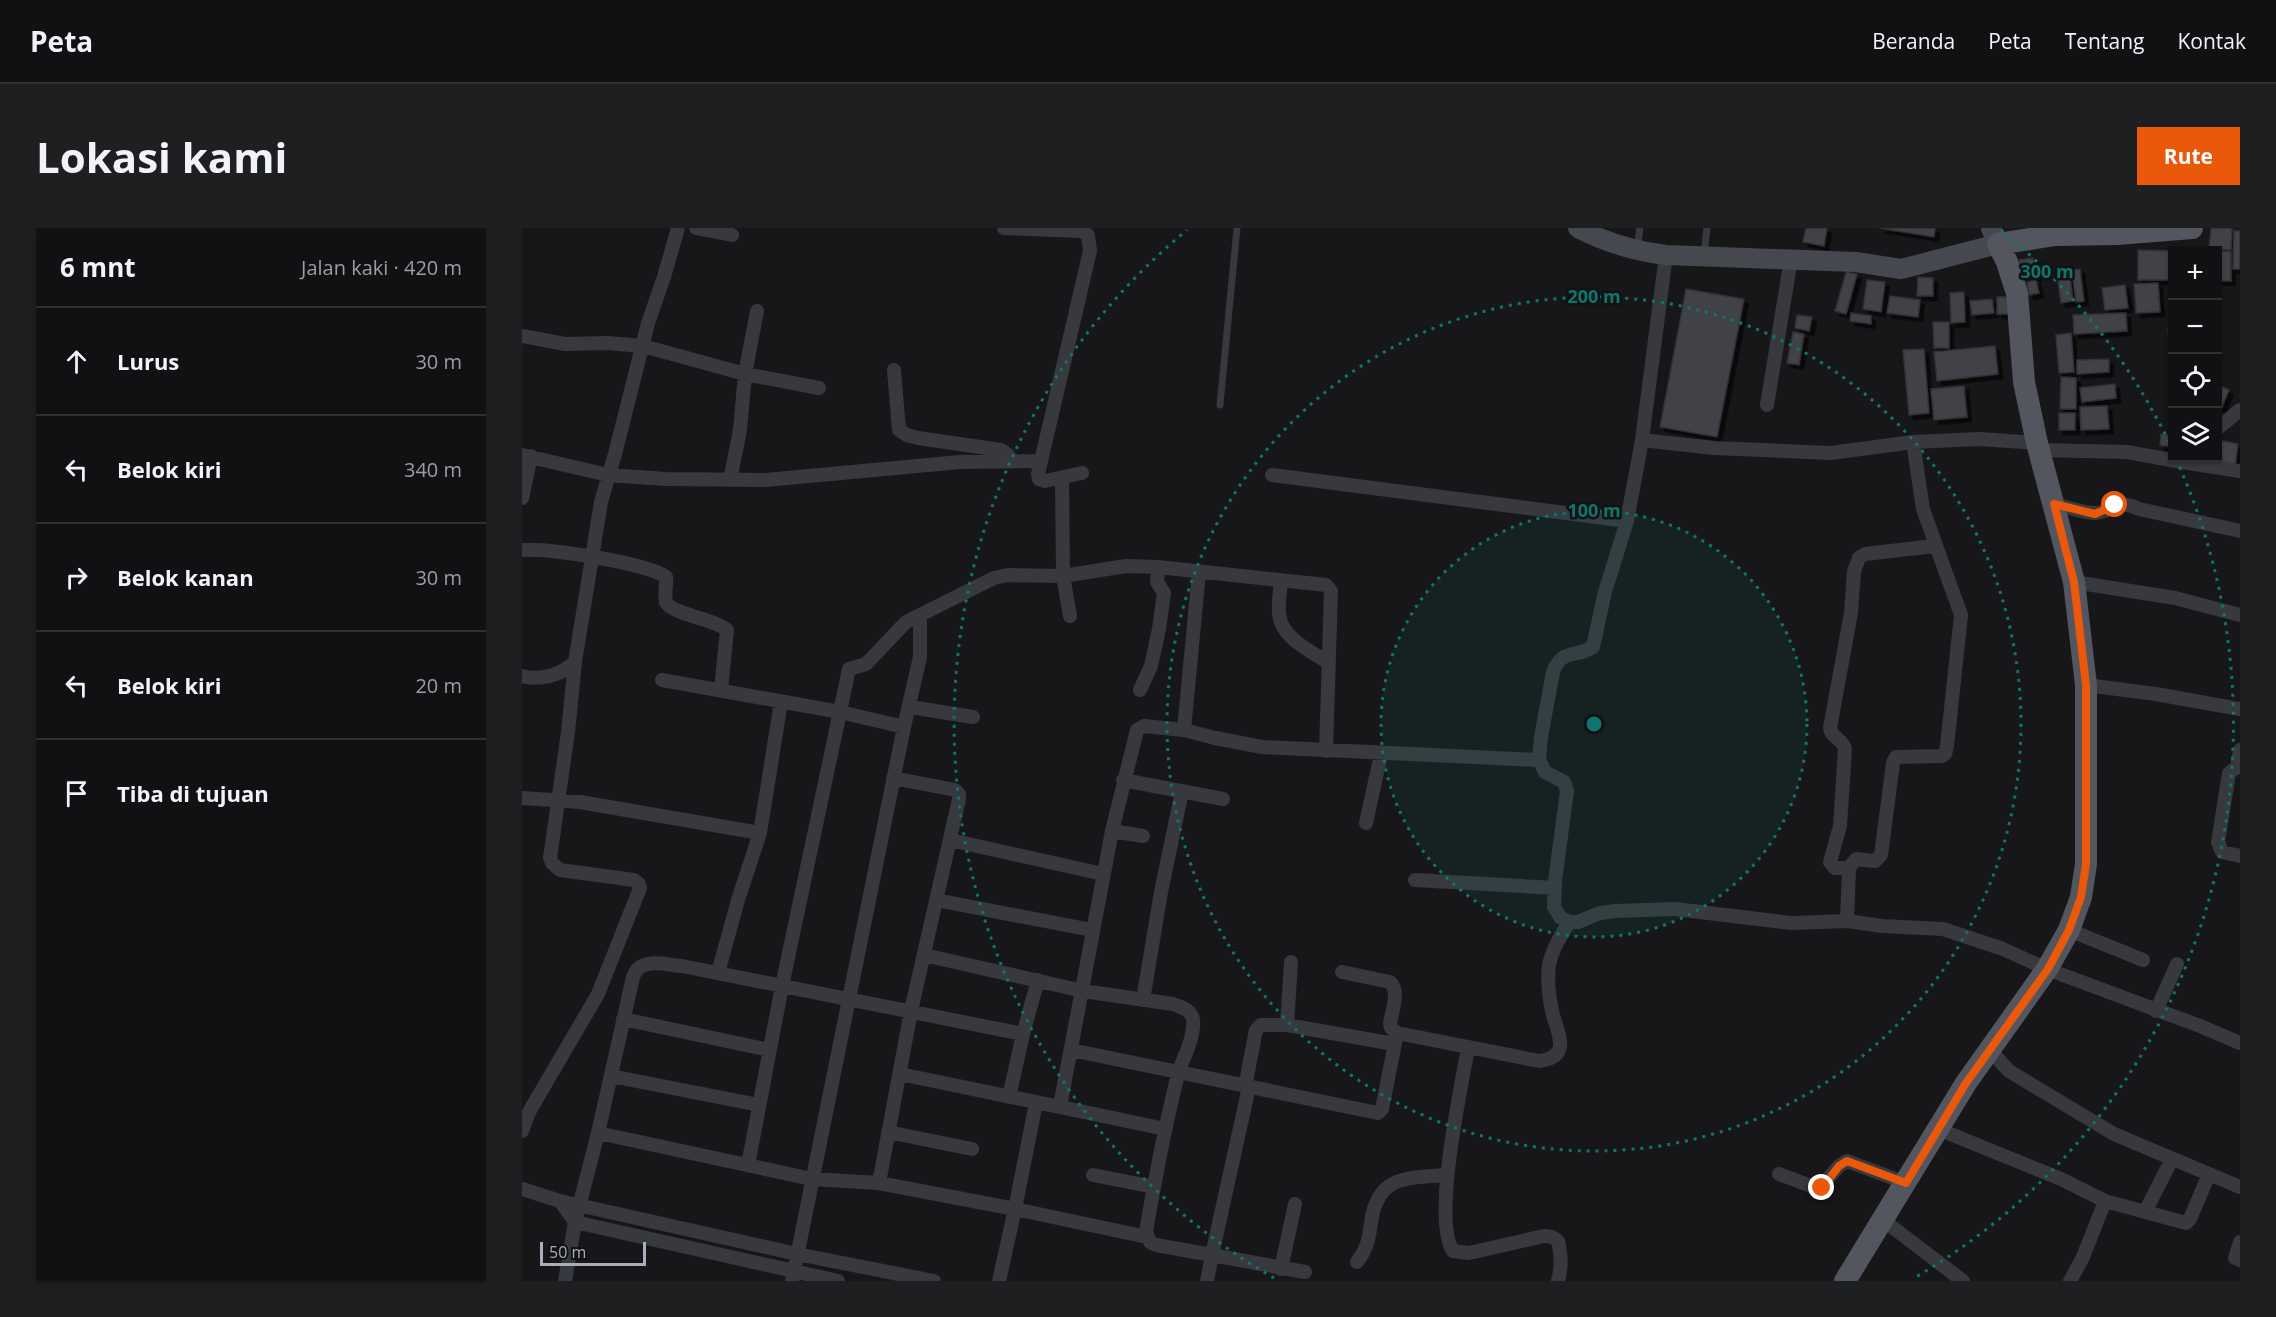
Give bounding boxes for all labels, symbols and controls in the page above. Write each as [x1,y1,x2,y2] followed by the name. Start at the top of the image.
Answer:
[30,22,93,60] text: Peta
[1872,27,1955,55] text: Beranda
[1988,27,2032,55] text: Peta
[2065,27,2144,55] text: Tentang
[2177,27,2246,55] text: Kontak
[2137,127,2240,185] button: Rute
[36,128,287,185] text: Lokasi kami
[2168,246,2222,462] map controls
[2168,246,2222,300] button: +
[60,249,136,285] text: 6 mnt
[301,254,462,281] text: Jalan kaki · 420 m
[2020,259,2074,283] text: 300 m
[1567,284,1621,308] text: 200 m
[2168,300,2222,354] button: −
[60,345,93,378] icon: ahead
[117,346,179,376] text: Lurus
[415,348,462,375] text: 30 m
[2168,354,2222,408] button: locate
[2168,408,2222,462] button: layers
[60,453,93,486] icon: left
[117,454,222,484] text: Belok kiri
[404,456,462,483] text: 340 m
[2101,491,2127,517] route start
[1567,498,1621,522] text: 100 m
[60,561,93,594] icon: right
[117,562,254,592] text: Belok kanan
[415,564,462,591] text: 30 m
[60,669,93,702] icon: left
[117,670,222,700] text: Belok kiri
[415,672,462,699] text: 20 m
[1584,714,1604,734] centre of rings
[60,777,93,810] icon: arrive
[117,778,269,808] text: Tiba di tujuan
[1808,1174,1834,1200] route end
[540,1239,646,1266] scale bar
[549,1241,586,1263] text: 50 m

